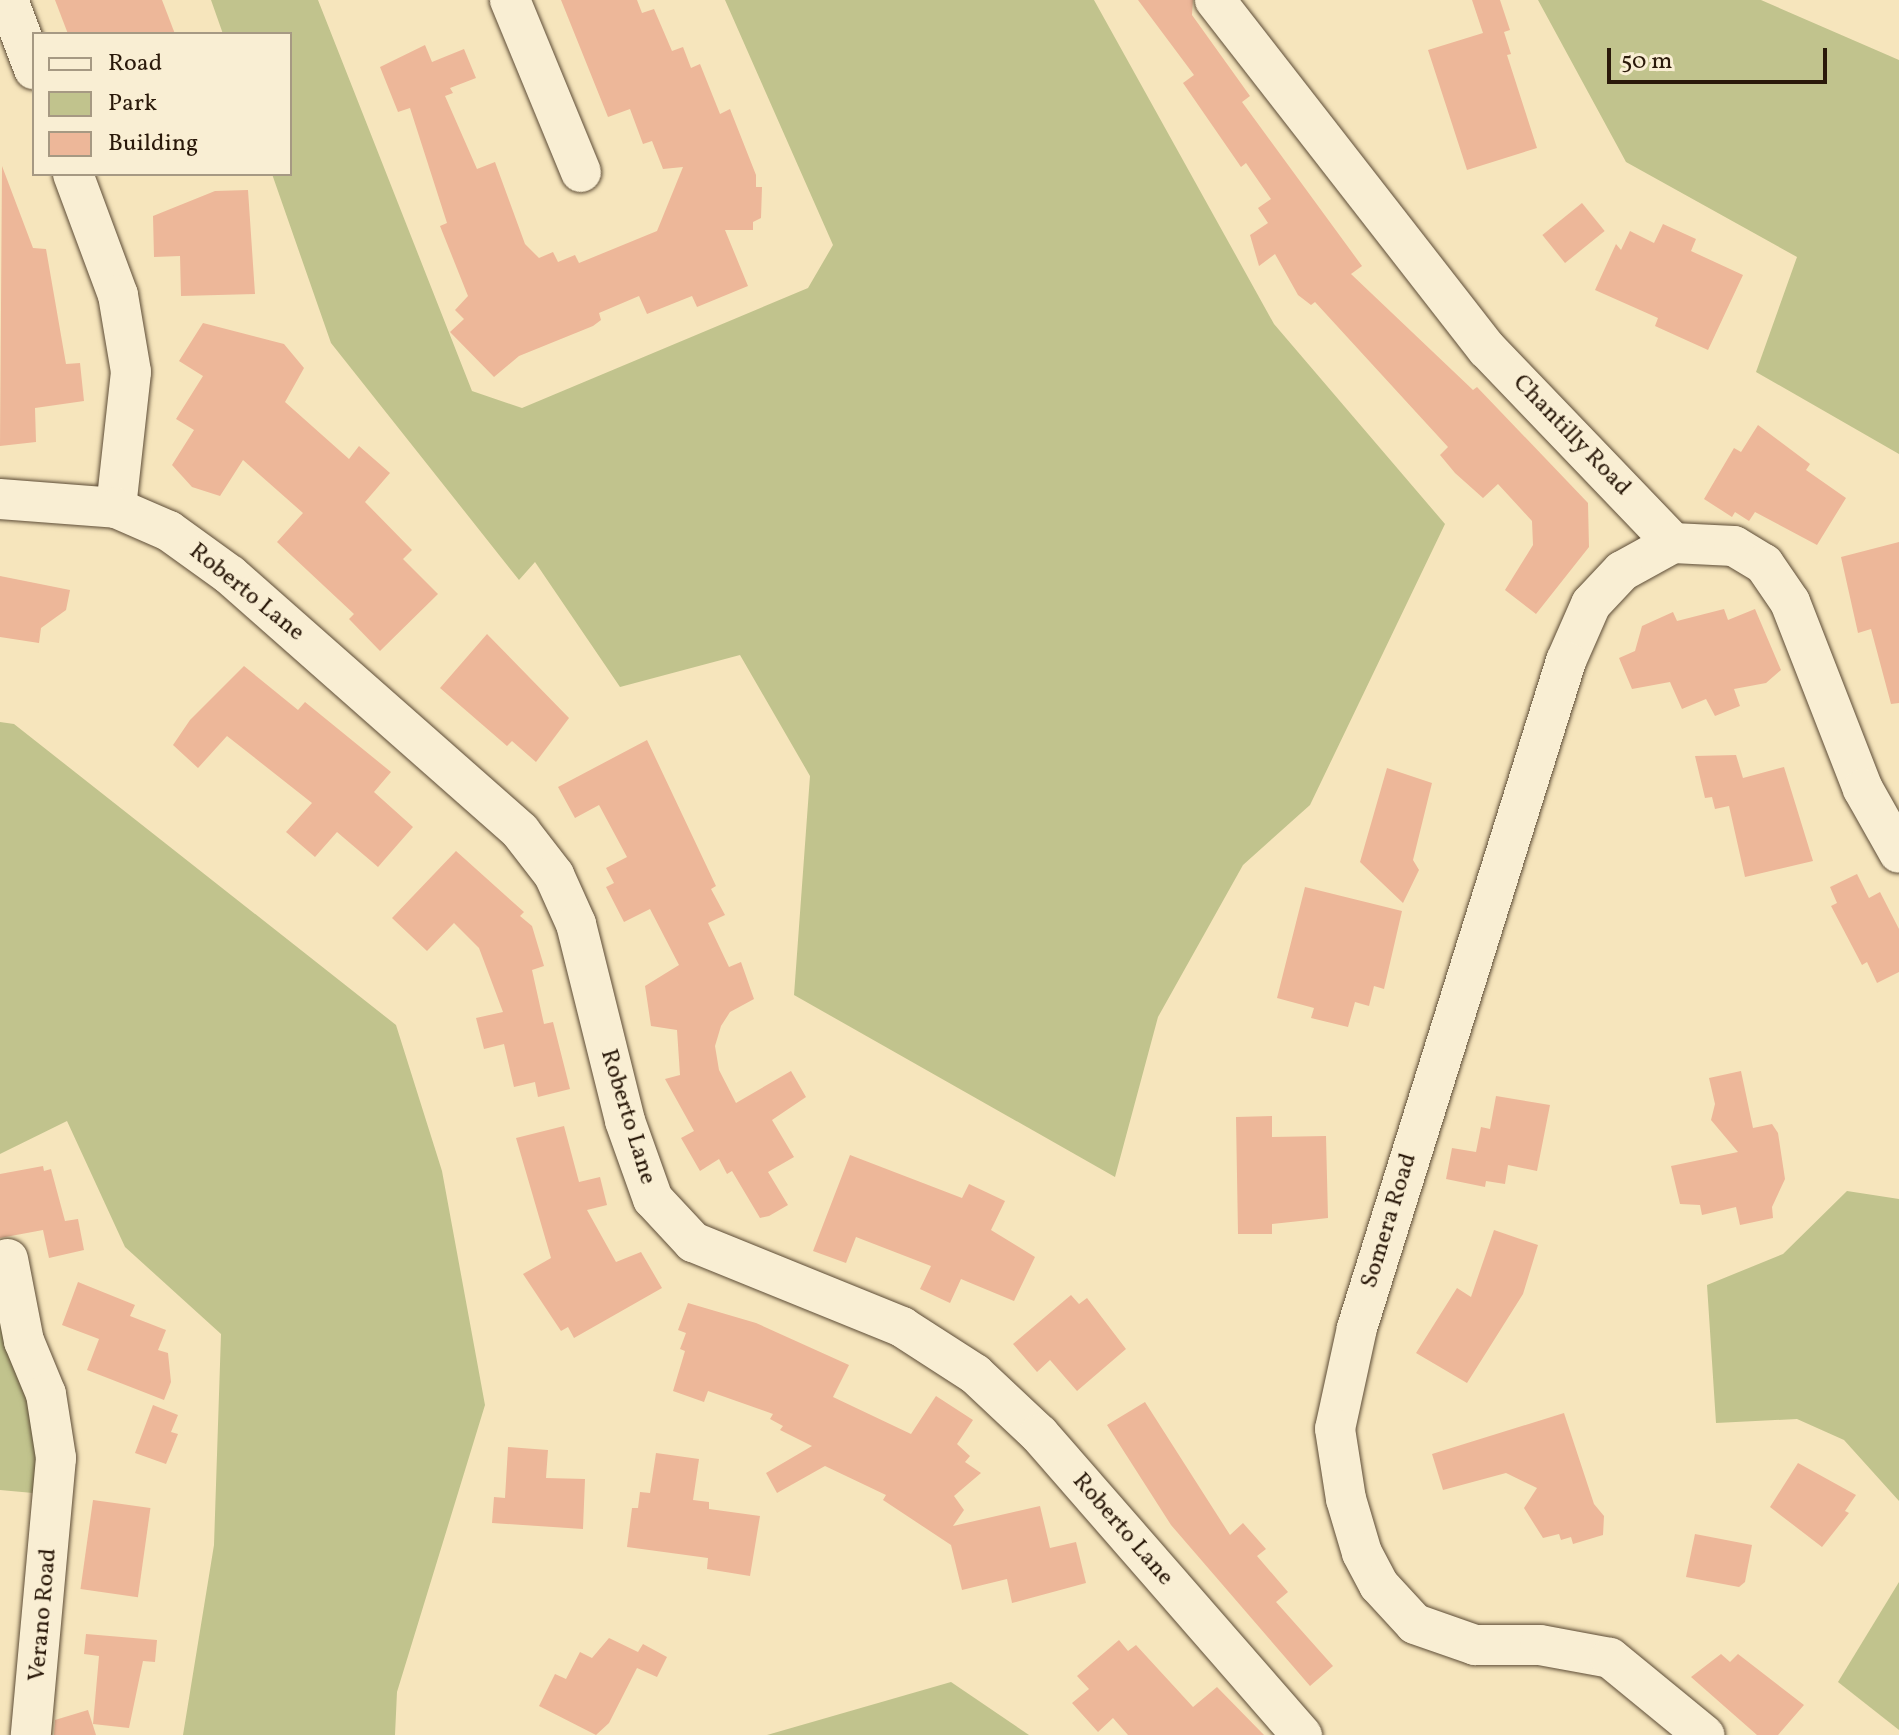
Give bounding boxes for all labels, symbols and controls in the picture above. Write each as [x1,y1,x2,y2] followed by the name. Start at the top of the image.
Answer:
[32,32,292,176] legend
[1611,32,1831,82] scale bar
[1621,45,1673,79] text: 50 m
[108,47,162,81] text: Road
[108,87,157,121] text: Park
[108,127,198,161] text: Building
[1506,369,1636,503] street label: Chantilly Road
[183,538,309,648] street label: Roberto Lane
[593,1046,661,1188] street label: Roberto Lane
[1356,1150,1424,1292] street label: Somera Road
[1065,1468,1179,1592] street label: Roberto Lane
[24,1547,64,1683] street label: Verano Road

